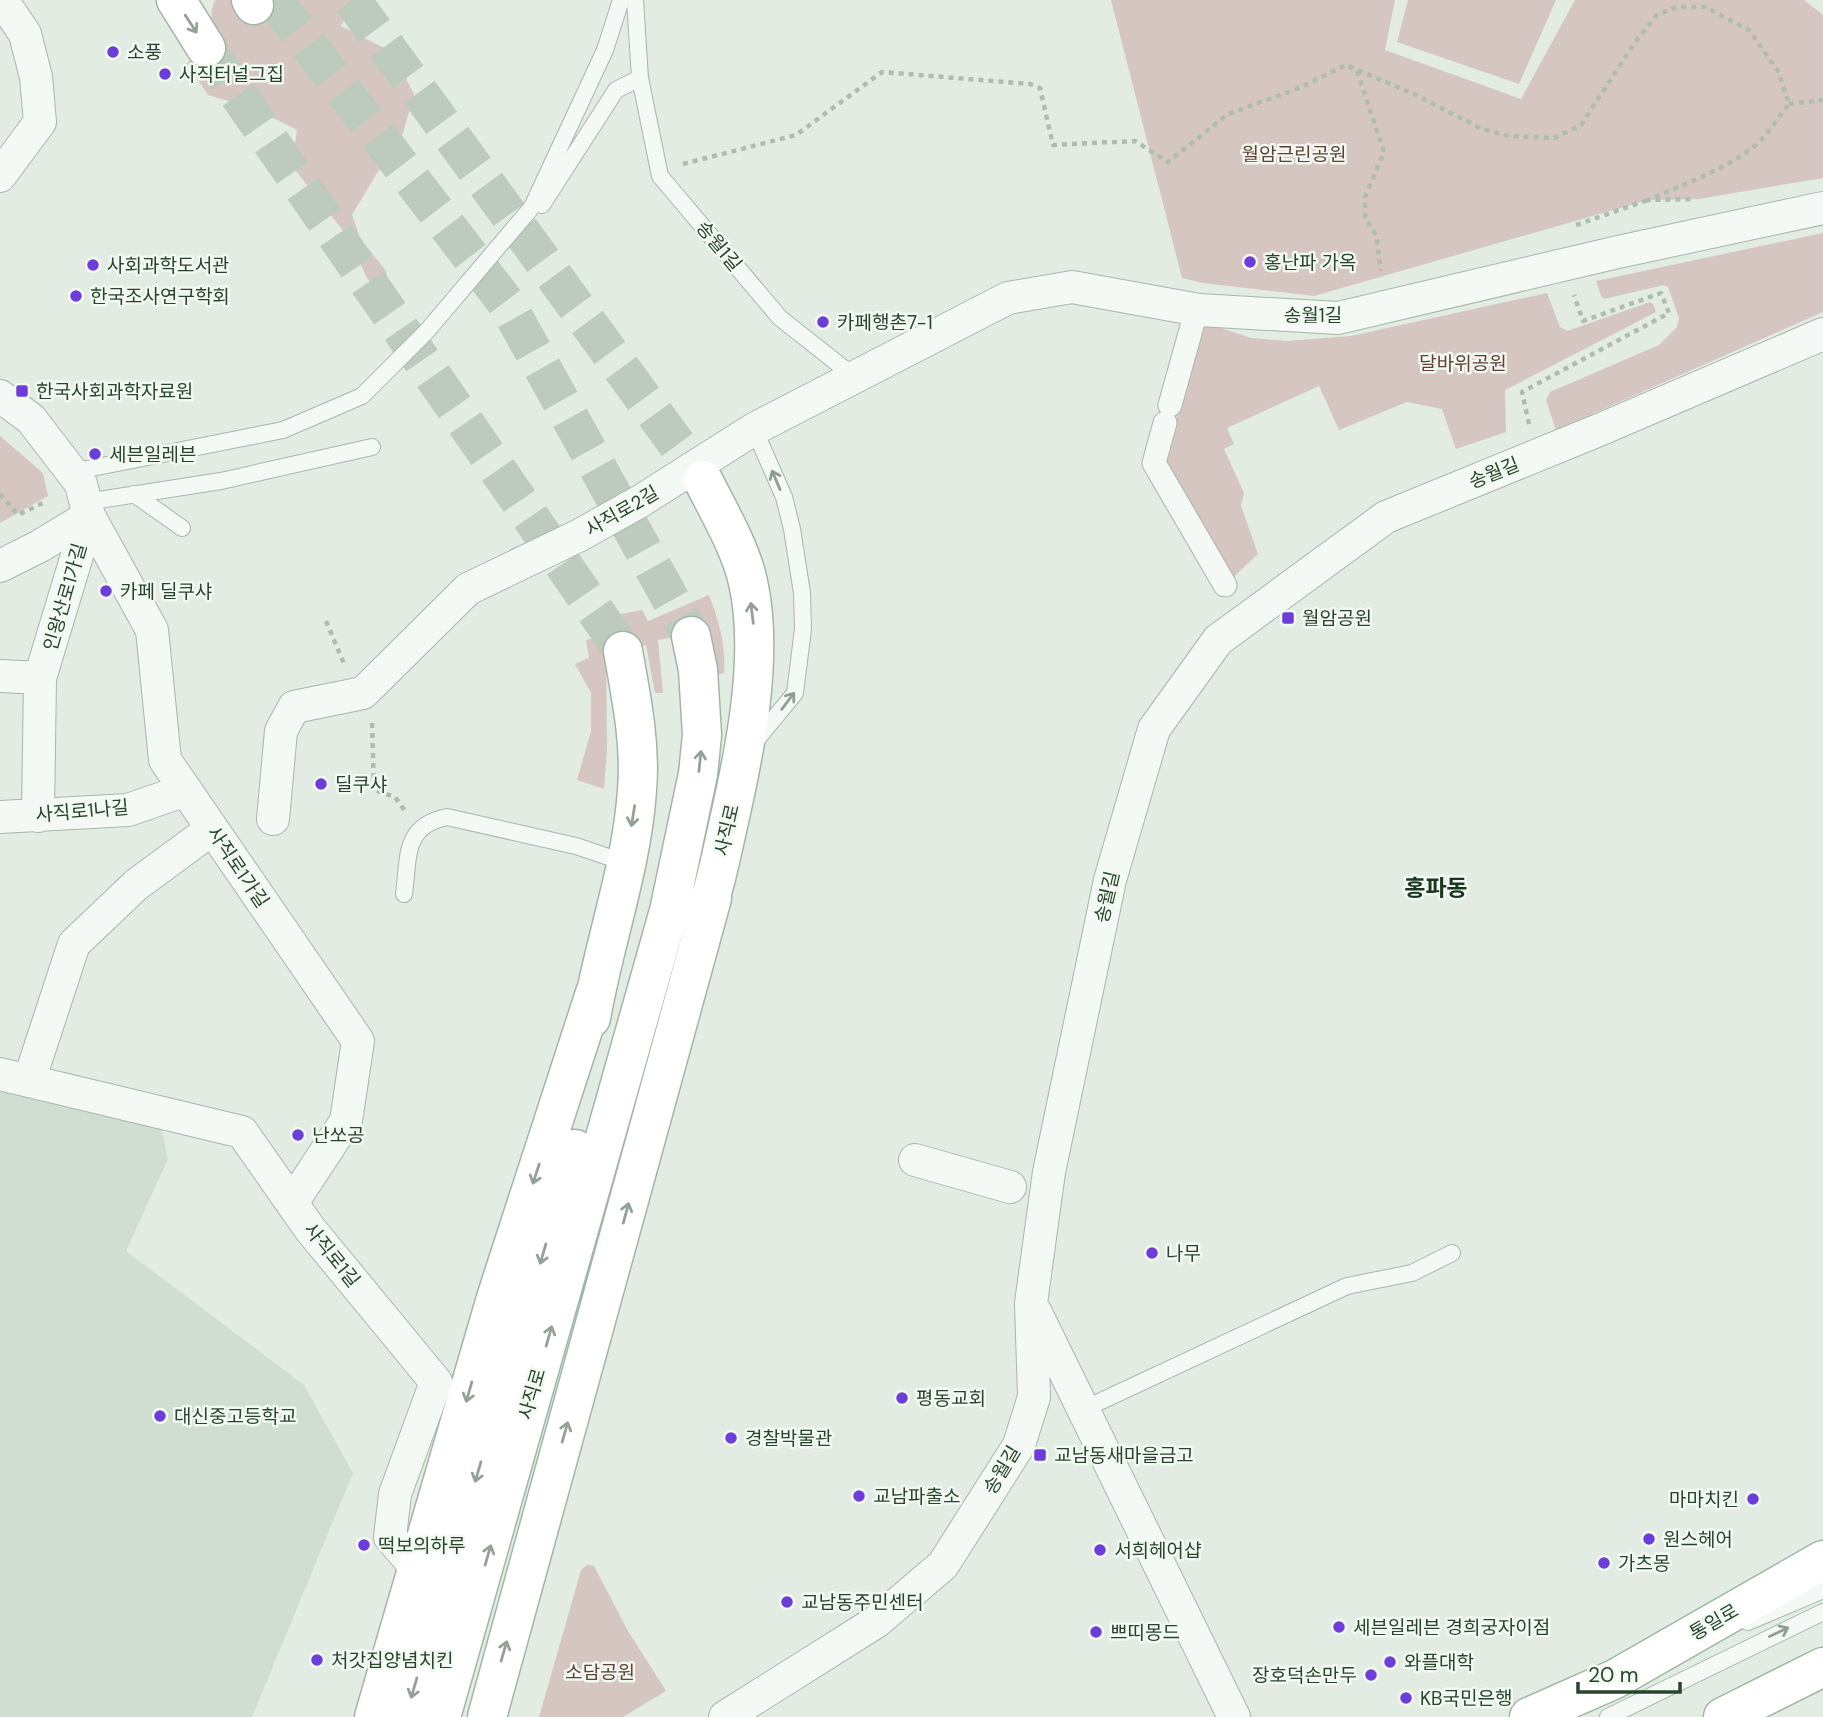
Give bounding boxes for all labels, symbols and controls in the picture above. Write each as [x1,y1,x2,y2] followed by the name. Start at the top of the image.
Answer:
[184,14,198,33] one-way arrow
[127,40,162,65] place label: 소풍
[105,44,121,60] marker: 소풍
[179,62,284,87] place label: 사직터널그집
[157,66,173,82] marker: 사직터널그집
[1242,142,1346,167] park label: 월암근린공원
[691,216,747,276] street label: 송월1길
[1264,250,1356,275] place label: 홍난파 가옥
[107,253,229,278] place label: 사회과학도서관
[1242,254,1258,270] marker: 홍난파 가옥
[85,257,101,273] marker: 사회과학도서관
[90,284,230,309] place label: 한국조사연구학회
[68,288,84,304] marker: 한국조사연구학회
[1284,303,1342,328] street label: 송월1길
[837,310,933,335] place label: 카페행촌7-1
[815,314,831,330] marker: 카페행촌7-1
[1419,351,1507,376] park label: 달바위공원
[36,379,193,404] place label: 한국사회과학자료원
[14,383,30,399] marker: 한국사회과학자료원
[109,442,196,467] place label: 세븐일레븐
[87,446,103,462] marker: 세븐일레븐
[1465,452,1523,494] street label: 송월길
[769,470,782,491] one-way arrow
[581,480,663,542] street label: 사직로2길
[38,540,92,654] street label: 인왕산로1가길
[120,579,212,604] place label: 카페 딜쿠샤
[98,583,114,599] marker: 카페 딜쿠샤
[745,602,758,625] one-way arrow
[1302,606,1372,631] place label: 월암공원
[1280,610,1296,626] marker: 월암공원
[780,692,795,711] one-way arrow
[694,750,707,773] one-way arrow
[335,772,387,797] place label: 딜쿠샤
[313,776,329,792] marker: 딜쿠샤
[34,794,130,828] street label: 사직로1나길
[709,802,745,858] street label: 사직로
[626,804,639,827] one-way arrow
[202,821,274,913] street label: 사직로1가길
[1089,869,1125,925] street label: 송월길
[1404,873,1468,903] district label: 홍파동
[312,1123,364,1148] place label: 난쏘공
[290,1127,306,1143] marker: 난쏘공
[529,1163,541,1185] one-way arrow
[620,1202,633,1224] one-way arrow
[298,1218,366,1292] street label: 사직로1길
[1166,1241,1201,1266] place label: 나무
[535,1242,548,1264] one-way arrow
[1144,1245,1160,1261] marker: 나무
[543,1325,556,1347] one-way arrow
[513,1365,551,1423] street label: 사직로
[462,1380,475,1403] one-way arrow
[916,1386,986,1411] place label: 평동교회
[894,1390,910,1406] marker: 평동교회
[174,1404,296,1429] place label: 대신중고등학교
[152,1408,168,1424] marker: 대신중고등학교
[559,1421,572,1444] one-way arrow
[745,1426,832,1451] place label: 경찰박물관
[723,1430,739,1446] marker: 경찰박물관
[978,1441,1026,1499] street label: 송월길
[1054,1443,1194,1468] place label: 교남동새마을금고
[1032,1447,1048,1463] marker: 교남동새마을금고
[471,1461,484,1483] one-way arrow
[873,1484,960,1509] place label: 교남파출소
[1669,1487,1739,1512] place label: 마마치킨
[851,1488,867,1504] marker: 교남파출소
[1745,1491,1761,1507] marker: 마마치킨
[1663,1527,1733,1552] place label: 원스헤어
[1641,1531,1657,1547] marker: 원스헤어
[378,1533,465,1558] place label: 떡보의하루
[356,1537,372,1553] marker: 떡보의하루
[1114,1538,1201,1563] place label: 서희헤어샵
[1092,1542,1108,1558] marker: 서희헤어샵
[482,1544,495,1566] one-way arrow
[1618,1551,1670,1576] place label: 가츠몽
[1596,1555,1612,1571] marker: 가츠몽
[801,1590,923,1615] place label: 교남동주민센터
[779,1594,795,1610] marker: 교남동주민센터
[1685,1598,1743,1646] street label: 통일로
[1353,1615,1550,1640] place label: 세븐일레븐 경희궁자이점
[1331,1619,1347,1635] marker: 세븐일레븐 경희궁자이점
[1110,1620,1180,1645] place label: 쁘띠몽드
[1088,1624,1104,1640] marker: 쁘띠몽드
[1768,1625,1789,1638] one-way arrow
[498,1640,511,1662] one-way arrow
[331,1648,453,1673] place label: 처갓집양념치킨
[1404,1650,1474,1675] place label: 와플대학
[1578,1650,1680,1694] scale bar
[309,1652,325,1668] marker: 처갓집양념치킨
[1382,1654,1398,1670] marker: 와플대학
[565,1660,635,1685] park label: 소담공원
[1588,1661,1639,1689] text: 20 m
[1252,1663,1357,1688] place label: 장호덕손만두
[1363,1667,1379,1683] marker: 장호덕손만두
[407,1676,420,1699] one-way arrow
[1420,1686,1512,1711] place label: KB국민은행
[1398,1690,1414,1706] marker: KB국민은행

